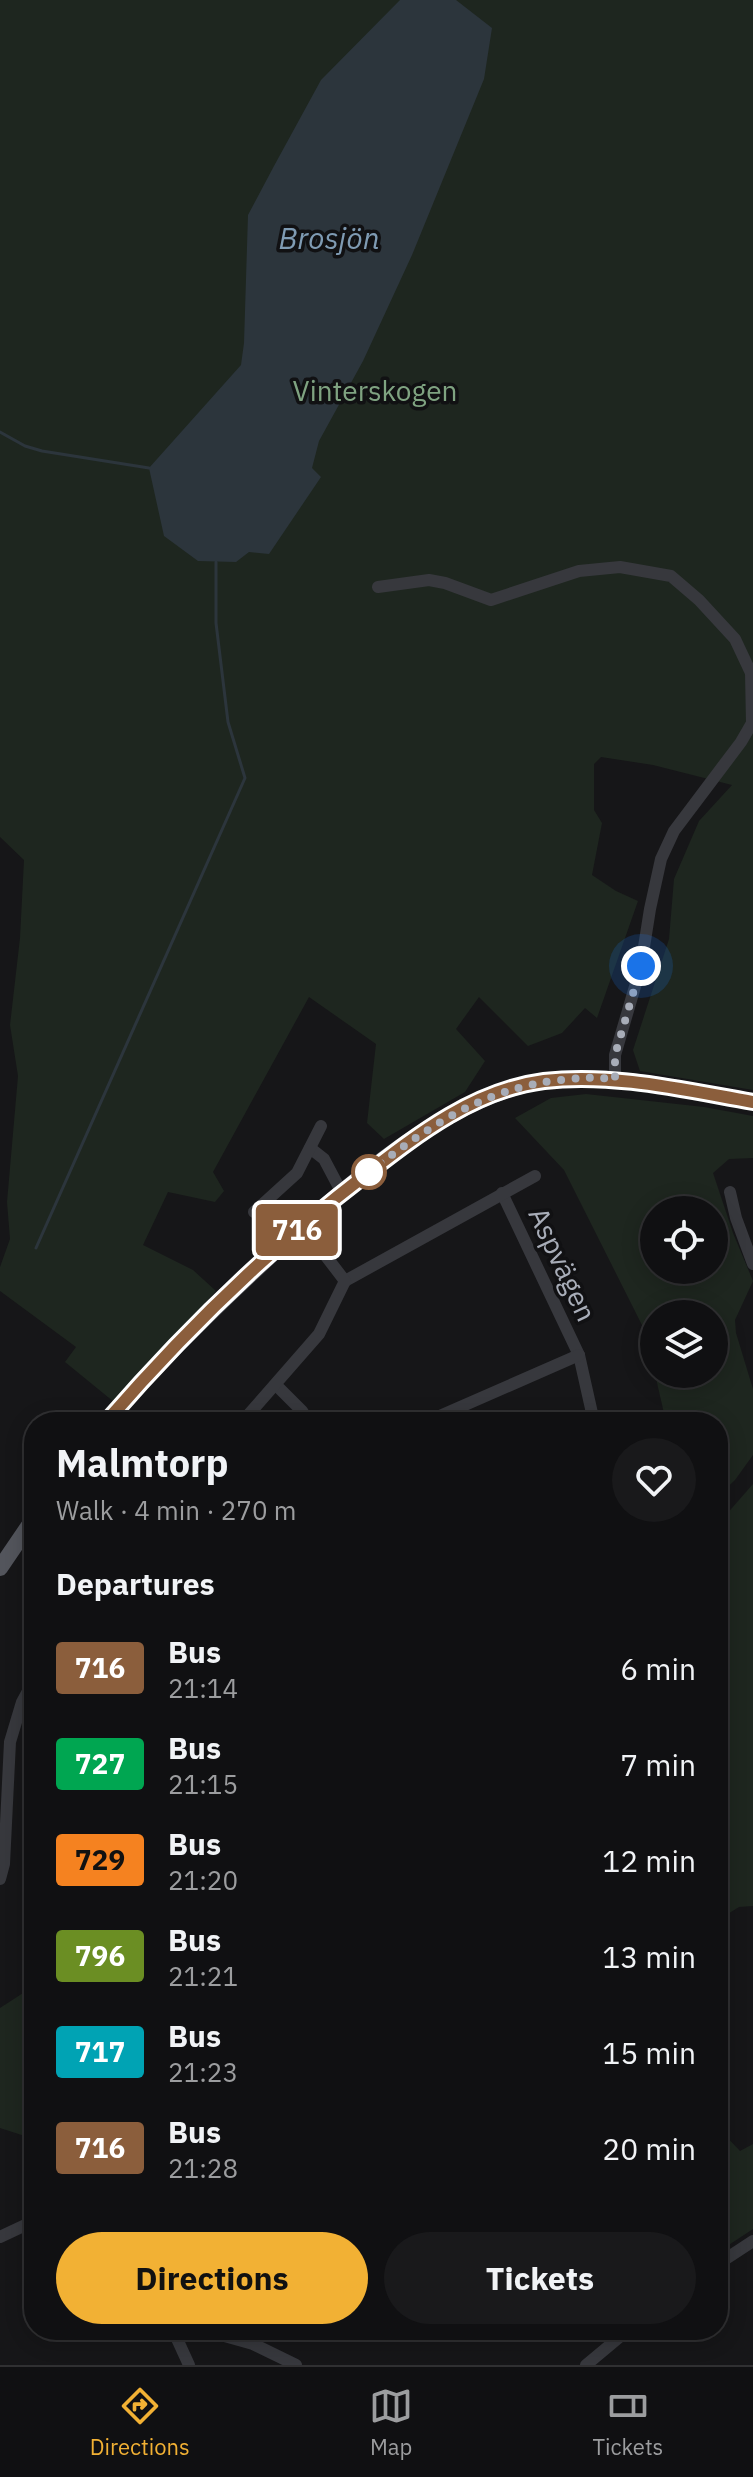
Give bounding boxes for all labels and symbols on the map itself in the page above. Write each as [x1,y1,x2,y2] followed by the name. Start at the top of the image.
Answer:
[278,218,380,257] water label: Brosjön
[293,372,457,409] park label: Vinterskogen
[621,946,661,986] your location
[352,1155,386,1189] unlabelled marker
[520,1201,606,1327] street label: Aspvägen
[251,1204,343,1256] line badge: 716

